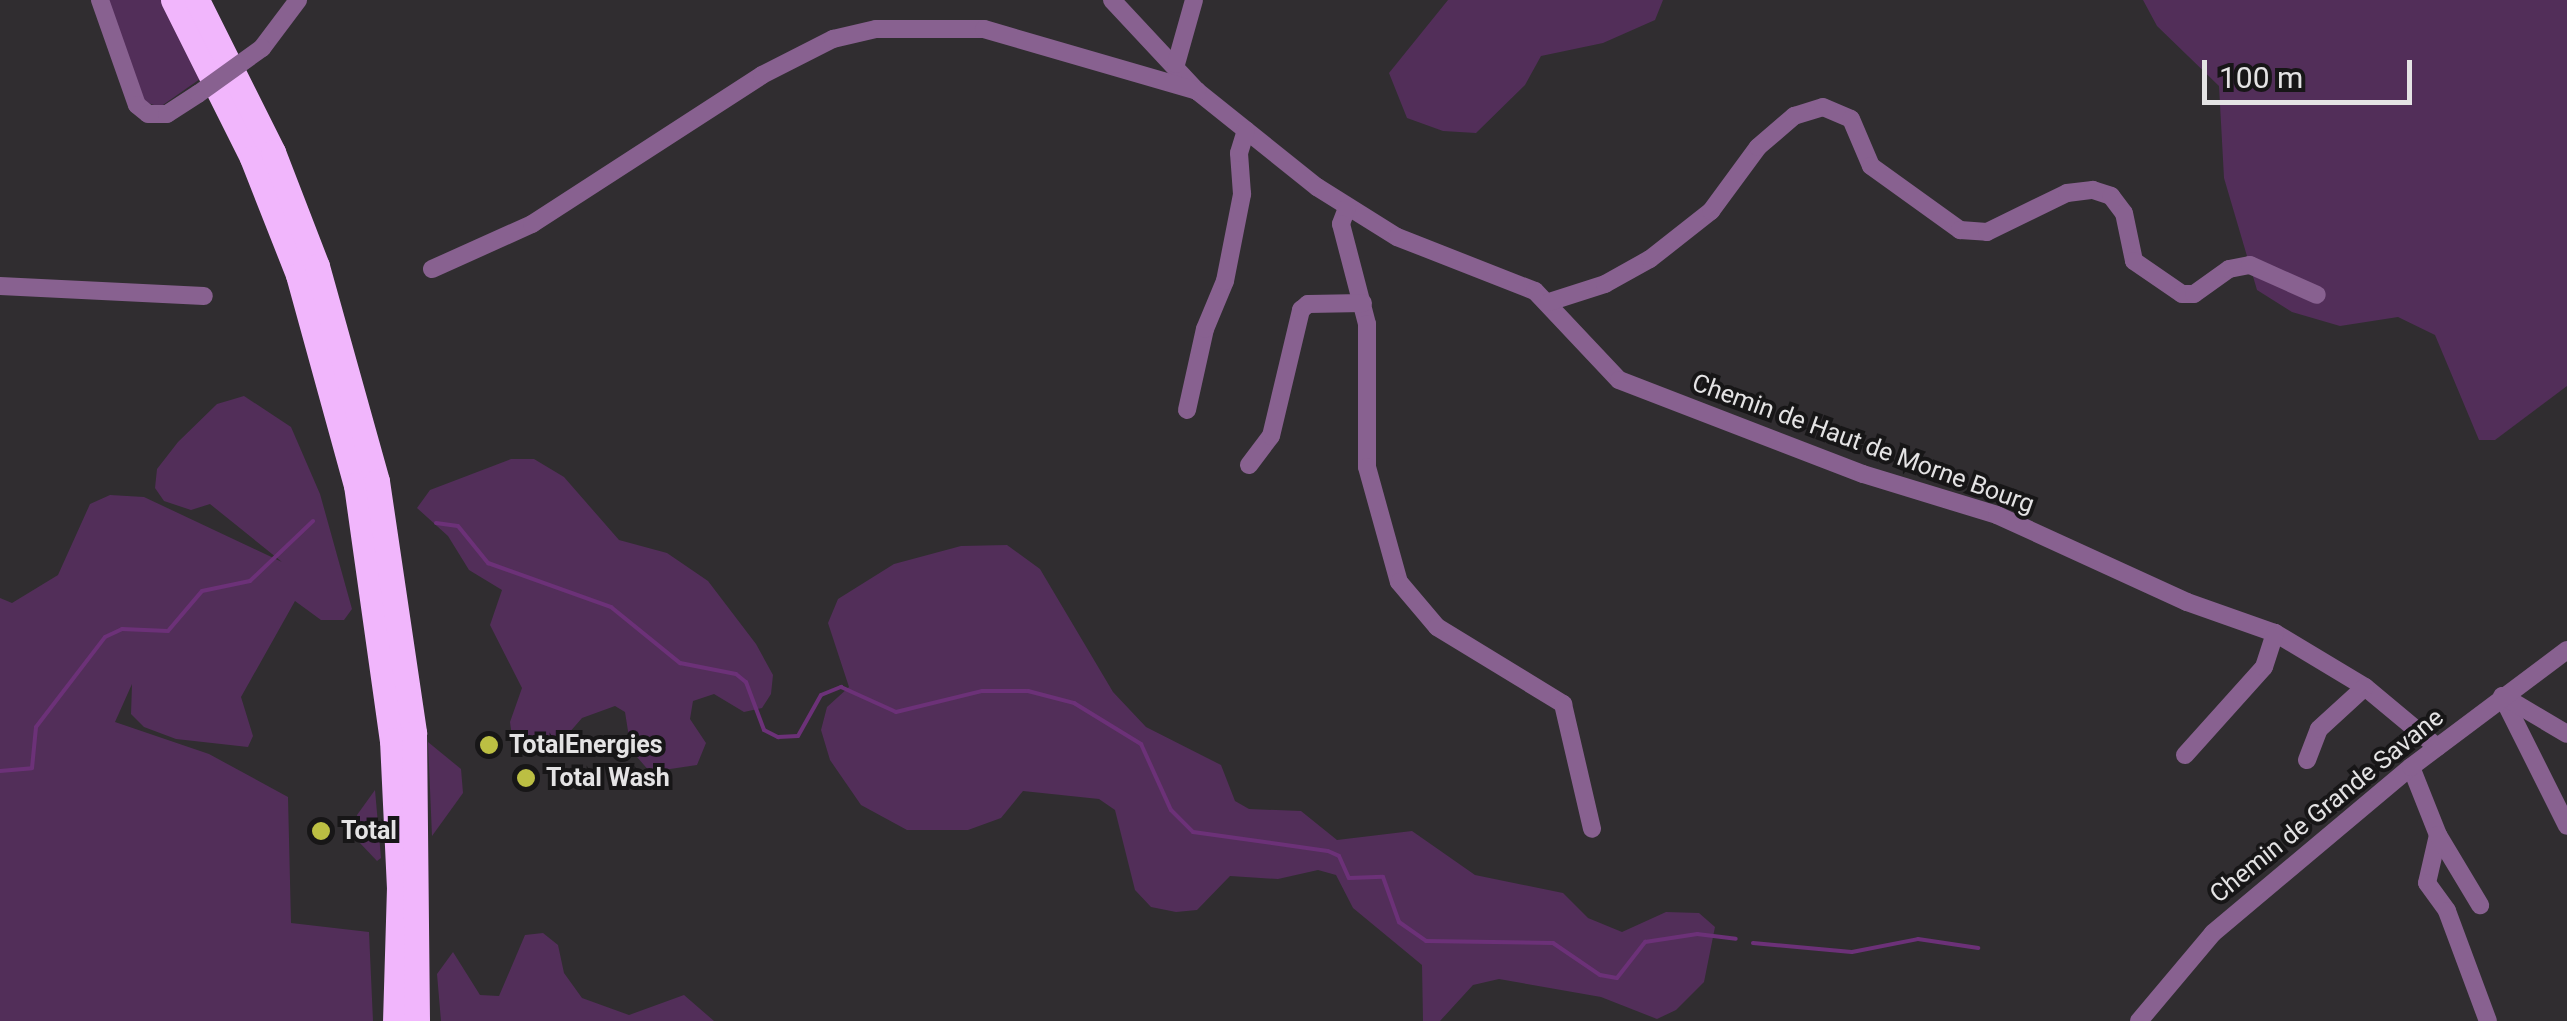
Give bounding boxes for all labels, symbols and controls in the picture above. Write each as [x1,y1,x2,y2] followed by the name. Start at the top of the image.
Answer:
[2207,40,2417,102] scale bar
[2219,60,2303,95] text: 100 m
[1688,368,2038,520] street label: Chemin de Haut de Morne Bourg
[2204,703,2450,909] street label: Chemin de Grande Savane
[509,730,663,760] place label: TotalEnergies
[478,734,500,756] marker: TotalEnergies
[546,763,670,793] place label: Total Wash
[515,767,537,789] marker: Total Wash
[341,816,397,846] place label: Total
[310,820,332,842] marker: Total

